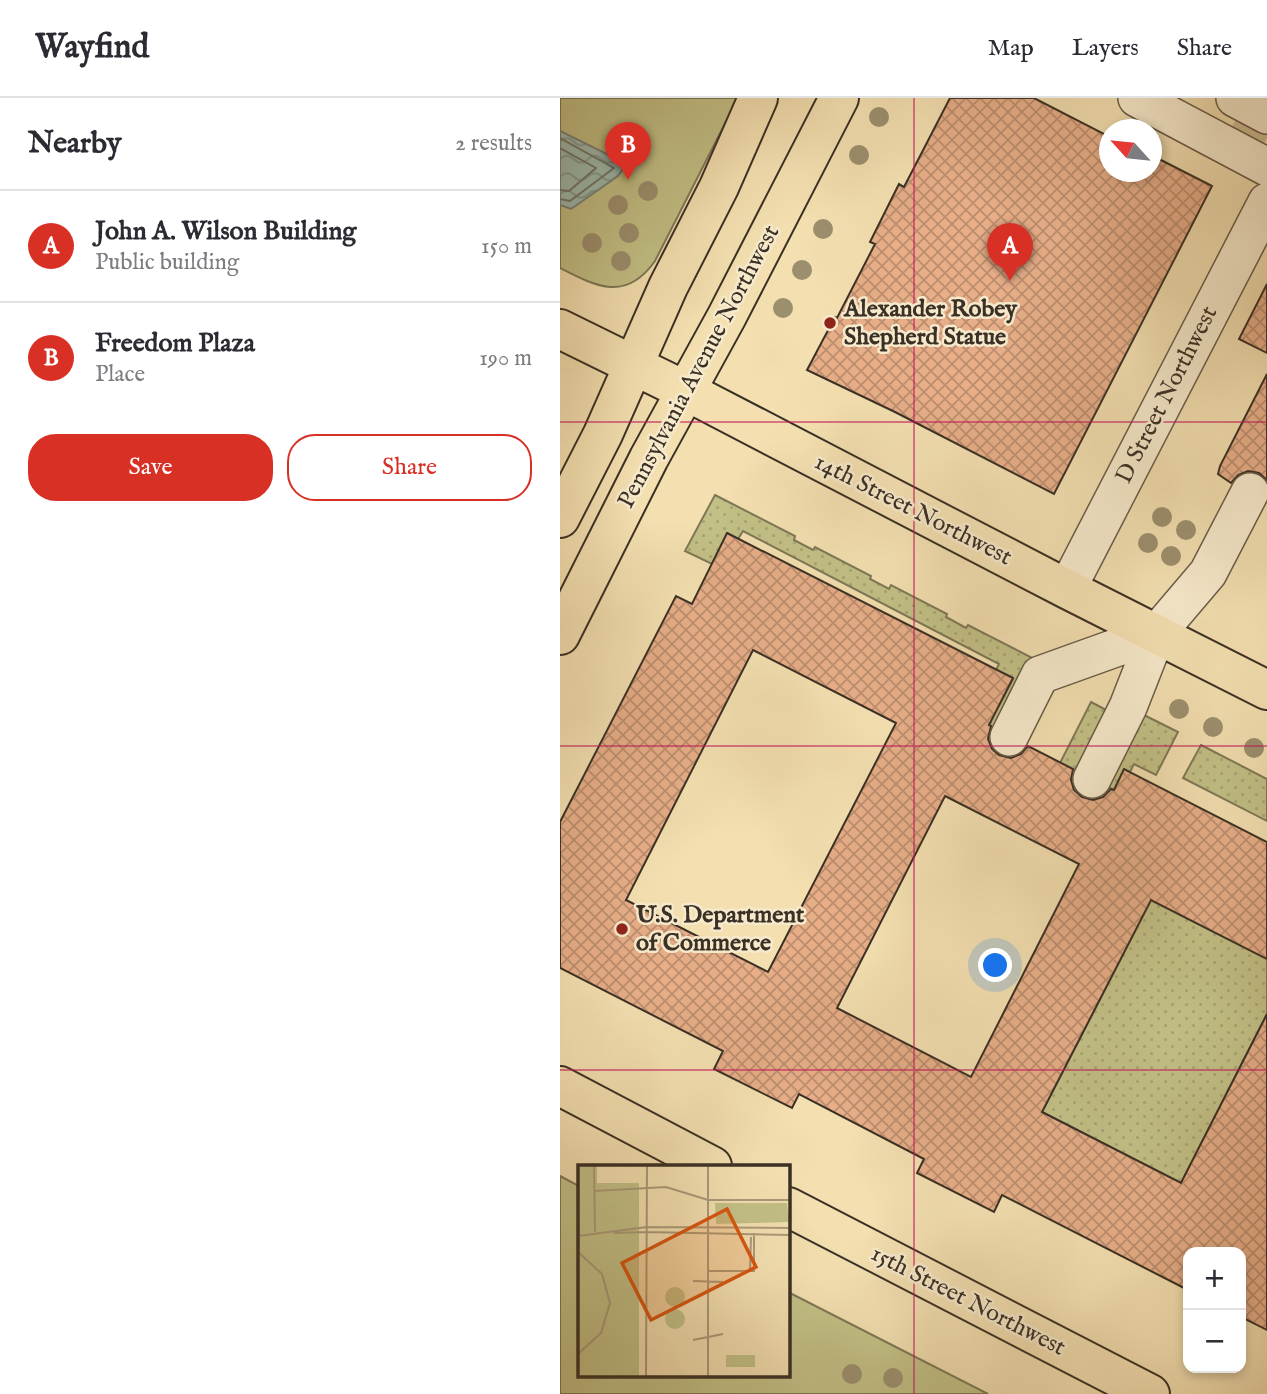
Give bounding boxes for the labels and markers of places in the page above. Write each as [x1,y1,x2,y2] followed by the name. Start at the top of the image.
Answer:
[605,122,651,180] pin: B
[987,223,1033,281] pin: A
[843,294,1018,353] place label: Alexander Robey Shepherd Statue
[822,315,838,331] marker: Alexander Robey Shepherd Statue
[635,900,805,959] place label: U.S. Department of Commerce
[614,921,630,937] marker: U.S. Department of Commerce

